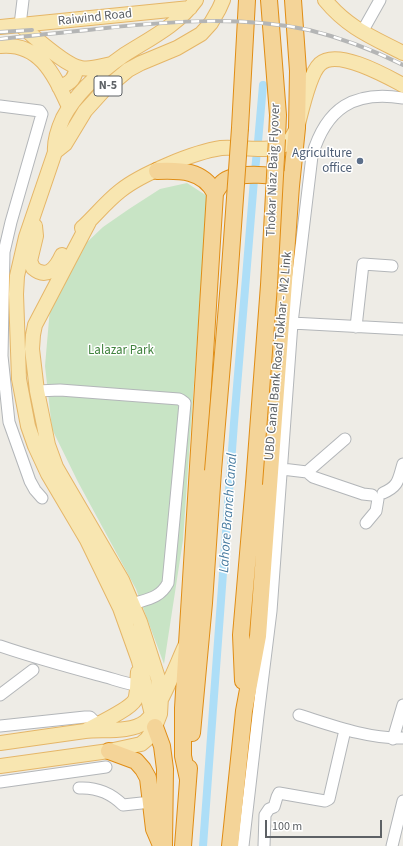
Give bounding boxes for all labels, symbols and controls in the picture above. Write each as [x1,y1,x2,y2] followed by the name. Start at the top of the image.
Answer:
[57,6,133,30] street label: Raiwind Road
[94,76,122,96] road number: N-5
[264,103,284,237] street label: Thokar Niaz Baig Flyover
[292,146,352,177] place label: Agriculture office
[355,156,365,166] marker: Agriculture office
[262,251,296,461] street label: UBD Canal Bank Road Tokhar - M2 Link
[88,343,154,359] park label: Lalazar Park
[216,453,242,573] water label: Lahore Branch Canal
[267,812,384,838] scale bar
[272,818,302,835] text: 100 m

